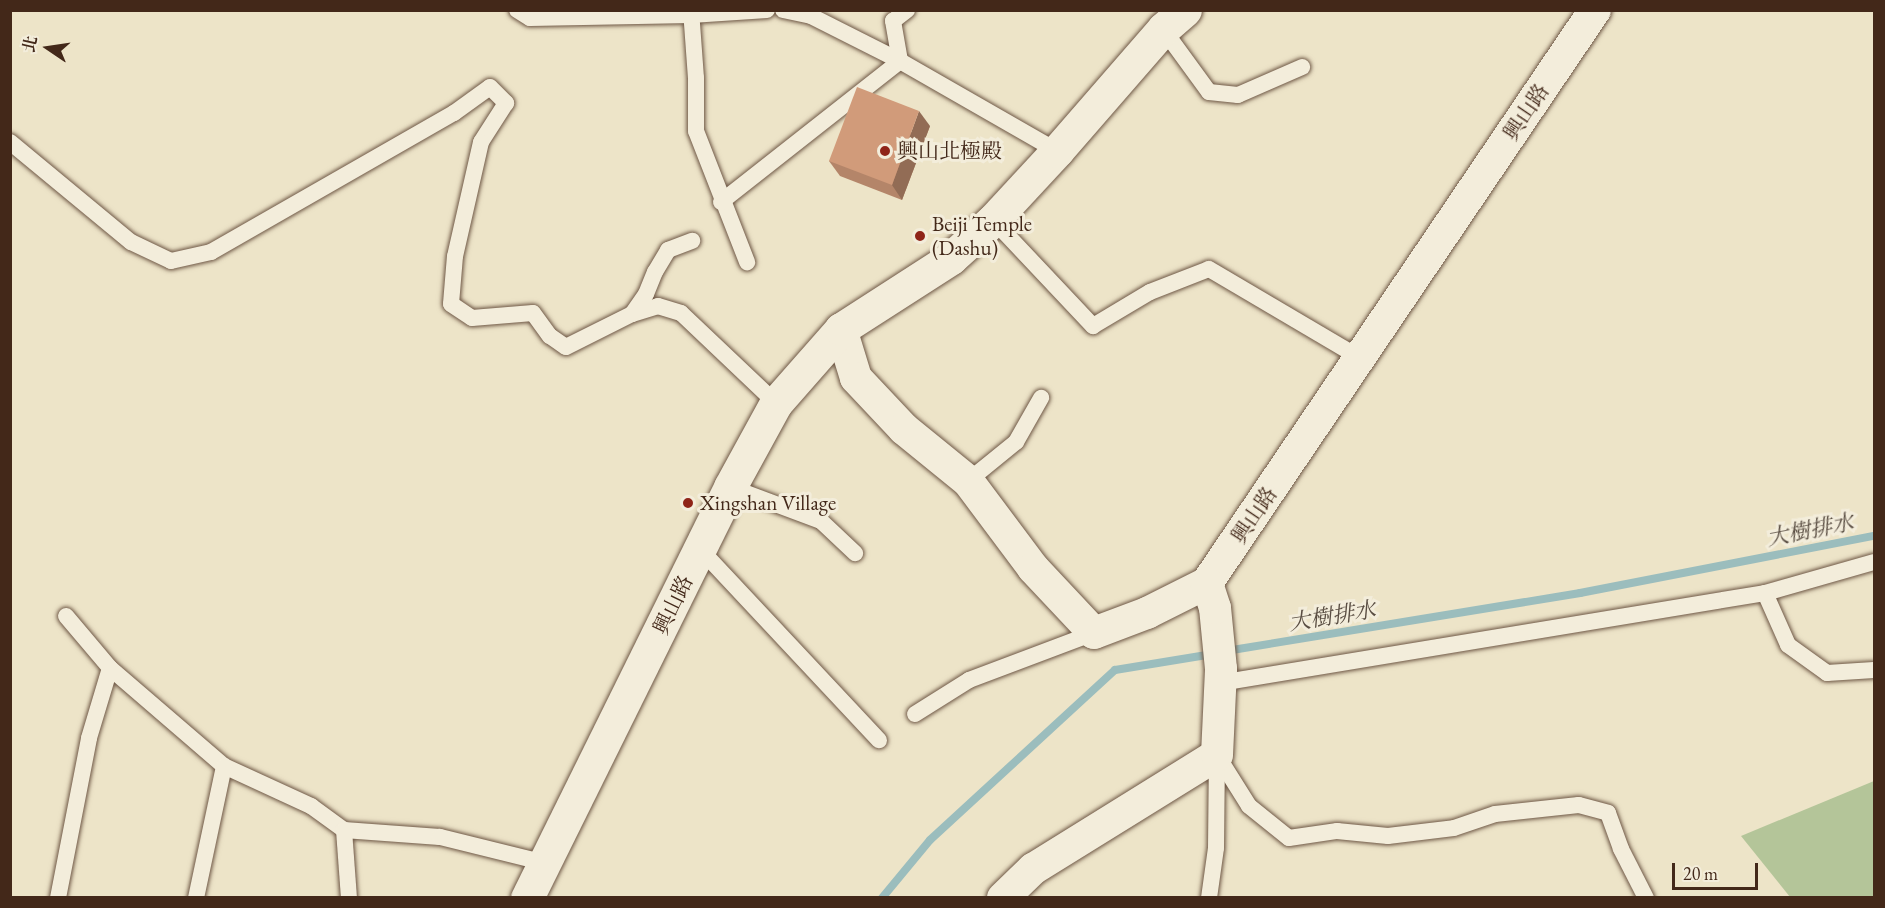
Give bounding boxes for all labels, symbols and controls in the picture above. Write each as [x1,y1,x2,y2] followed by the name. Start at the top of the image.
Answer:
[18,18,78,78] north arrow
[18,34,42,54] text: 北
[1498,79,1554,145] street label: 興山路
[897,138,1002,164] place label: 興山北極殿
[878,144,892,158] marker: 興山北極殿
[932,211,1032,261] place label: Beiji Temple (Dashu)
[913,229,927,243] marker: Beiji Temple (Dashu)
[1226,482,1282,548] street label: 興山路
[700,490,836,516] place label: Xingshan Village
[681,496,695,510] marker: Xingshan Village
[1764,509,1856,551] water label: 大樹排水
[648,571,698,639] street label: 興山路
[1286,596,1378,636] water label: 大樹排水
[1675,851,1760,889] scale bar
[1683,862,1718,885] text: 20 m

